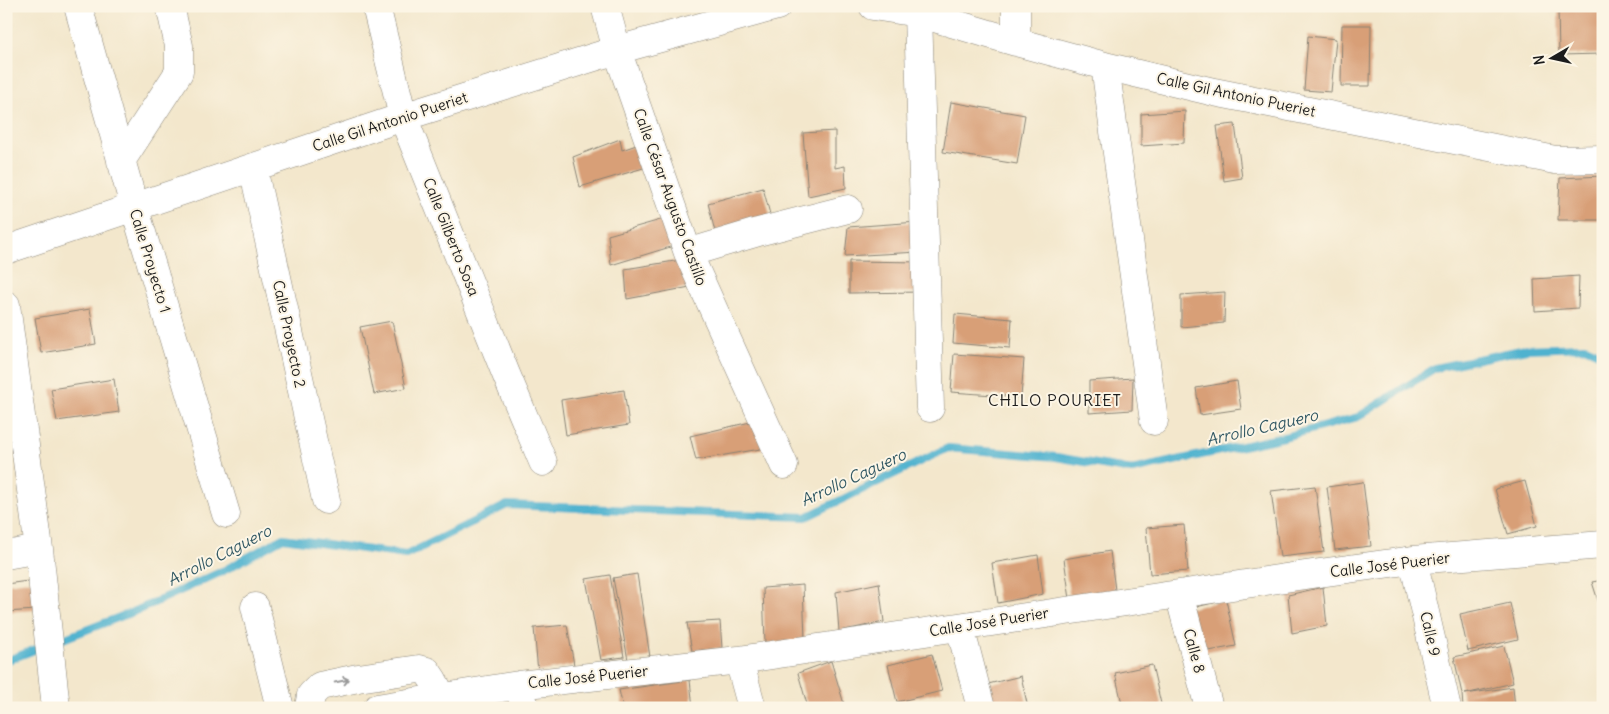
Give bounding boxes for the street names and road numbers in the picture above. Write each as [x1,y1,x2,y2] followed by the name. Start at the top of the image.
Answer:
[1155,68,1317,121] street label: Calle Gil Antonio Pueriet
[310,87,470,156] street label: Calle Gil Antonio Pueriet
[629,106,711,288] street label: Calle César Augusto Castillo
[419,175,484,299] street label: Calle Gilberto Sosa
[126,207,175,315] street label: Calle Proyecto 1
[269,278,310,389] street label: Calle Proyecto 2
[1329,548,1451,581] street label: Calle José Puerier
[928,603,1050,640] street label: Calle José Puerier
[1416,610,1445,658] street label: Calle 9
[1179,627,1210,675] street label: Calle 8
[527,661,649,692] street label: Calle José Puerier

